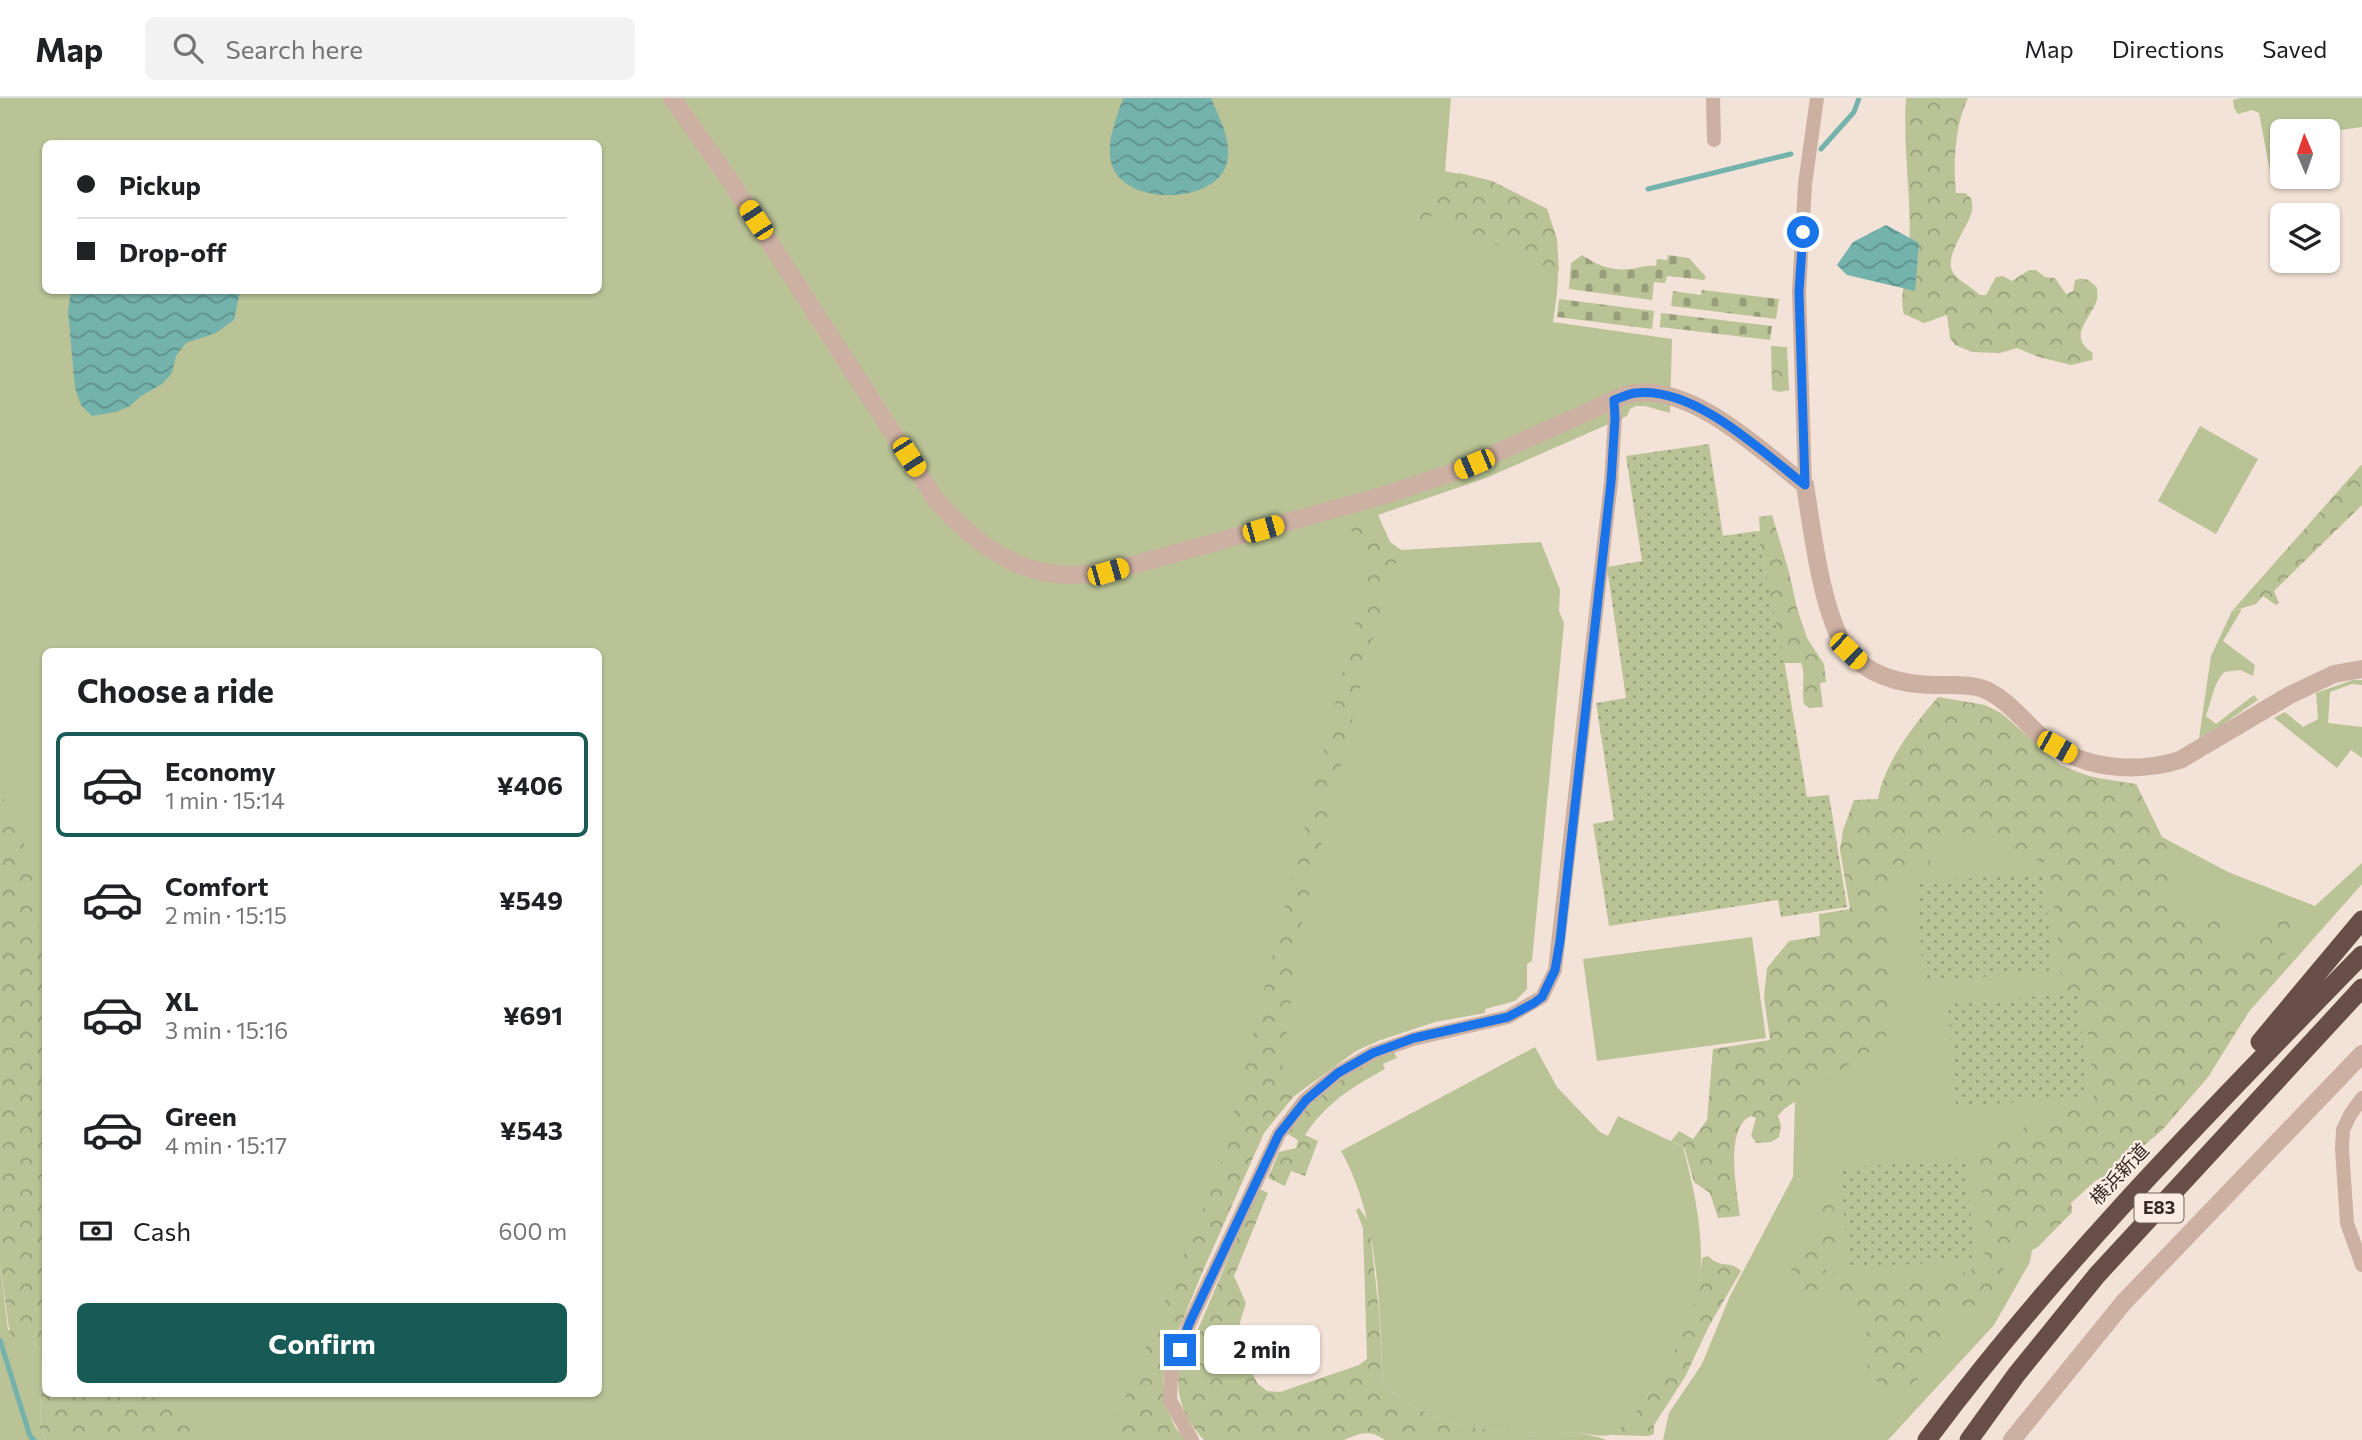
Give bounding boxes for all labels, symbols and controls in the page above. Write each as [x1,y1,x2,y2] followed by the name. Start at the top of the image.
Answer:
[145,17,635,80] search box
[35,28,103,69] text: Map
[169,29,207,67] icon: search
[225,33,363,64] text: Search here
[2024,34,2074,63] text: Map
[2112,34,2224,63] text: Directions
[2262,34,2327,63] text: Saved
[2270,119,2340,189] north arrow
[2270,119,2340,273] map controls
[119,169,201,200] text: Pickup
[736,197,777,243] car
[2270,203,2340,273] button: layers
[1787,216,1819,248] route start
[119,236,226,267] text: Drop-off
[889,434,930,480] car
[1451,446,1498,482] car
[1240,513,1287,545] car
[1085,556,1132,588] car
[1826,629,1871,673] car
[77,670,274,710] text: Choose a ride
[2034,728,2081,766] car
[81,753,144,816] icon: car
[165,755,276,786] text: Economy
[497,769,563,800] text: ¥406
[165,786,285,814] text: 1 min · 15:14
[81,868,144,931] icon: car
[165,870,268,901] text: Comfort
[499,884,563,915] text: ¥549
[165,901,287,929] text: 2 min · 15:15
[81,983,144,1046] icon: car
[165,985,199,1016] text: XL
[503,999,563,1030] text: ¥691
[165,1016,288,1044] text: 3 min · 15:16
[81,1098,144,1161] icon: car
[165,1100,237,1131] text: Green
[500,1114,563,1145] text: ¥543
[165,1131,287,1159] text: 4 min · 15:17
[2084,1138,2153,1209] street label: 横浜新道
[2134,1194,2184,1223] road number: E83
[77,1212,115,1250] icon: cash
[133,1215,191,1246] text: Cash
[499,1217,567,1245] text: 600 m
[77,1303,567,1383] button: Confirm
[1204,1326,1320,1374] callout: 2 min
[1164,1334,1196,1366] route end
[1233,1335,1291,1363] text: 2 min

